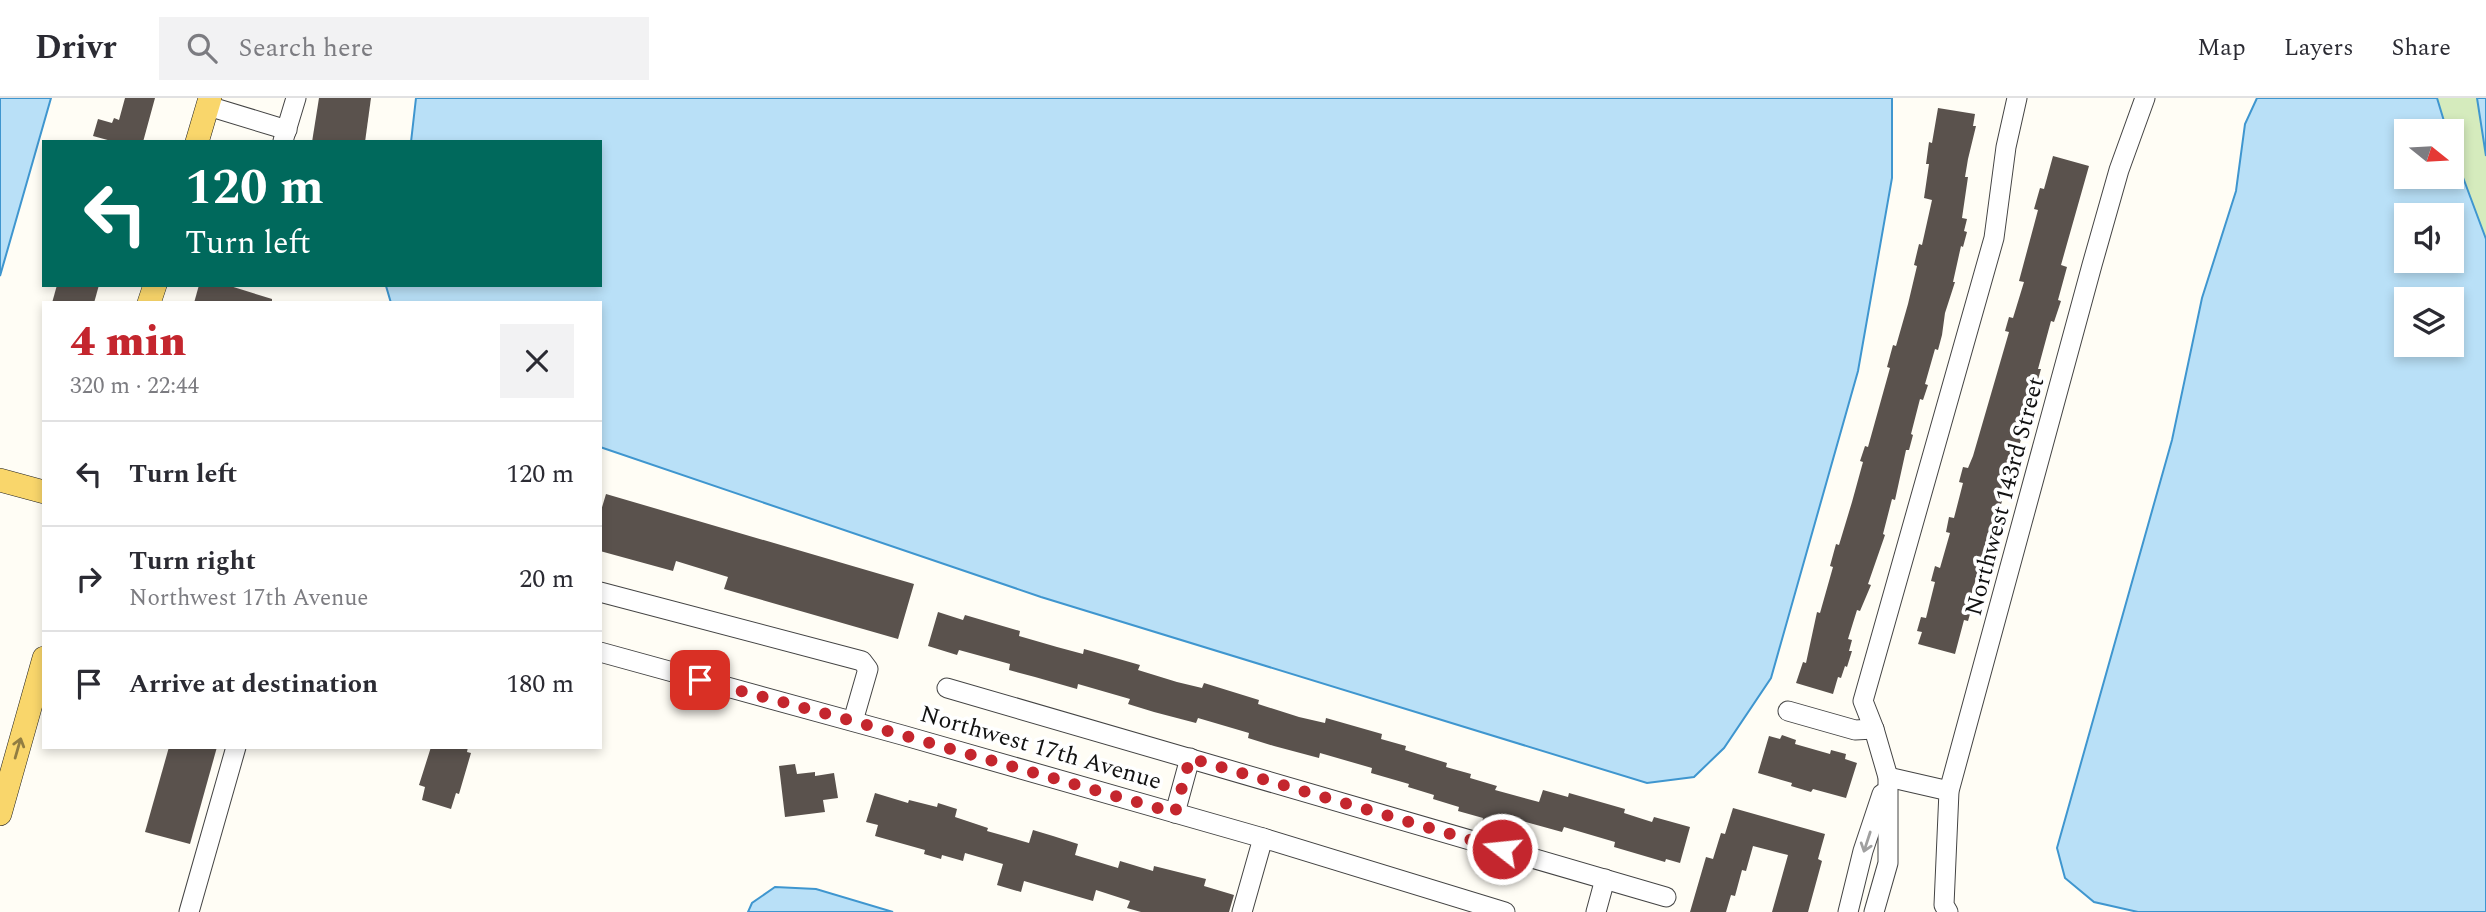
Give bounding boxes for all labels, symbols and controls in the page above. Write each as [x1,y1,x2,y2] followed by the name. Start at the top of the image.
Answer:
[159,17,649,80] search box
[35,23,117,73] text: Drivr
[239,28,373,68] text: Search here
[183,29,221,67] icon: search
[2197,30,2246,66] text: Map
[2284,30,2354,66] text: Layers
[2392,30,2451,66] text: Share
[2394,119,2464,189] north arrow
[2394,119,2464,357] map controls
[185,151,324,226] text: 120 m
[70,168,161,259] icon: left
[2394,203,2464,273] button: sound
[185,219,311,268] text: Turn left
[2394,287,2464,357] button: layers
[70,311,186,374] text: 4 min
[500,324,574,398] button: close
[70,369,199,404] text: 320 m · 22:44
[1956,373,2054,620] street label: Northwest 143rd Street
[129,454,237,494] text: Turn left
[506,454,574,494] text: 120 m
[70,455,108,493] icon: left
[129,541,256,581] text: Turn right
[519,559,574,599] text: 20 m
[70,560,108,598] icon: right
[129,581,368,616] text: Northwest 17th Avenue
[670,650,730,710] pin
[681,661,719,699] icon: arrive
[129,664,378,704] text: Arrive at destination
[506,664,574,704] text: 180 m
[70,665,108,703] icon: arrive
[916,696,1166,800] street label: Northwest 17th Avenue
[13,738,26,760] one-way arrow
[1465,812,1539,886] position arrow
[1859,830,1872,852] one-way arrow

